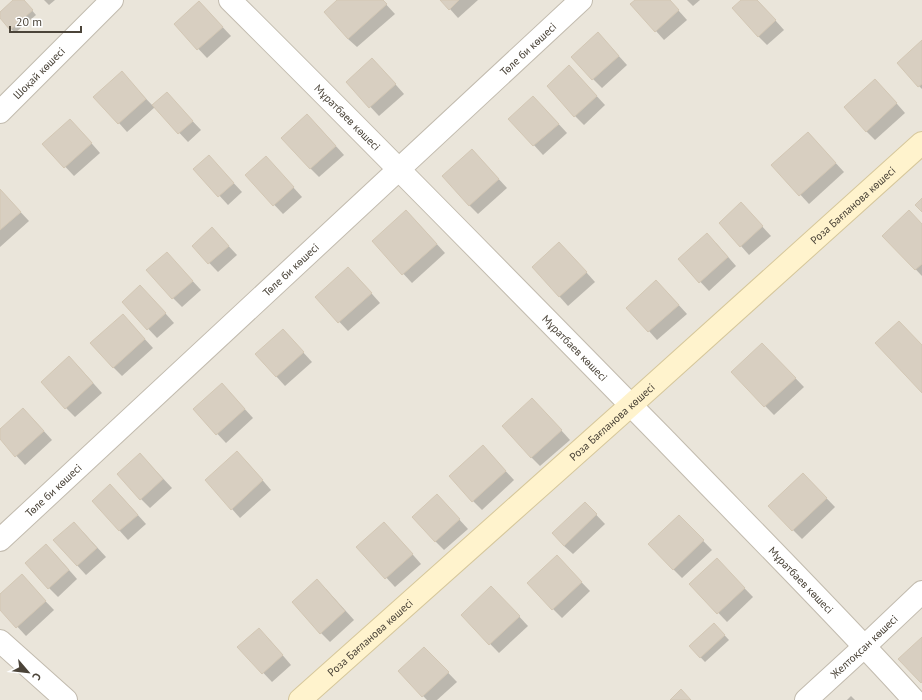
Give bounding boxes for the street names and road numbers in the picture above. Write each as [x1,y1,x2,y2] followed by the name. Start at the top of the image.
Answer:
[497,19,559,79] street label: Төле би көшесі
[10,44,68,102] street label: Шоқай көшесі
[311,81,383,153] street label: Мұратбаев көшесі
[807,163,898,247] street label: Роза Бағланова көшесі
[260,240,322,299] street label: Төле би көшесі
[539,312,611,384] street label: Мұратбаев көшесі
[566,380,658,464] street label: Роза Бағланова көшесі
[22,461,85,520] street label: Төле би көшесі
[766,544,837,617] street label: Мұратбаев көшесі
[325,596,416,679] street label: Роза Бағланова көшесі
[827,612,901,682] street label: Желтоқсан көшесі

